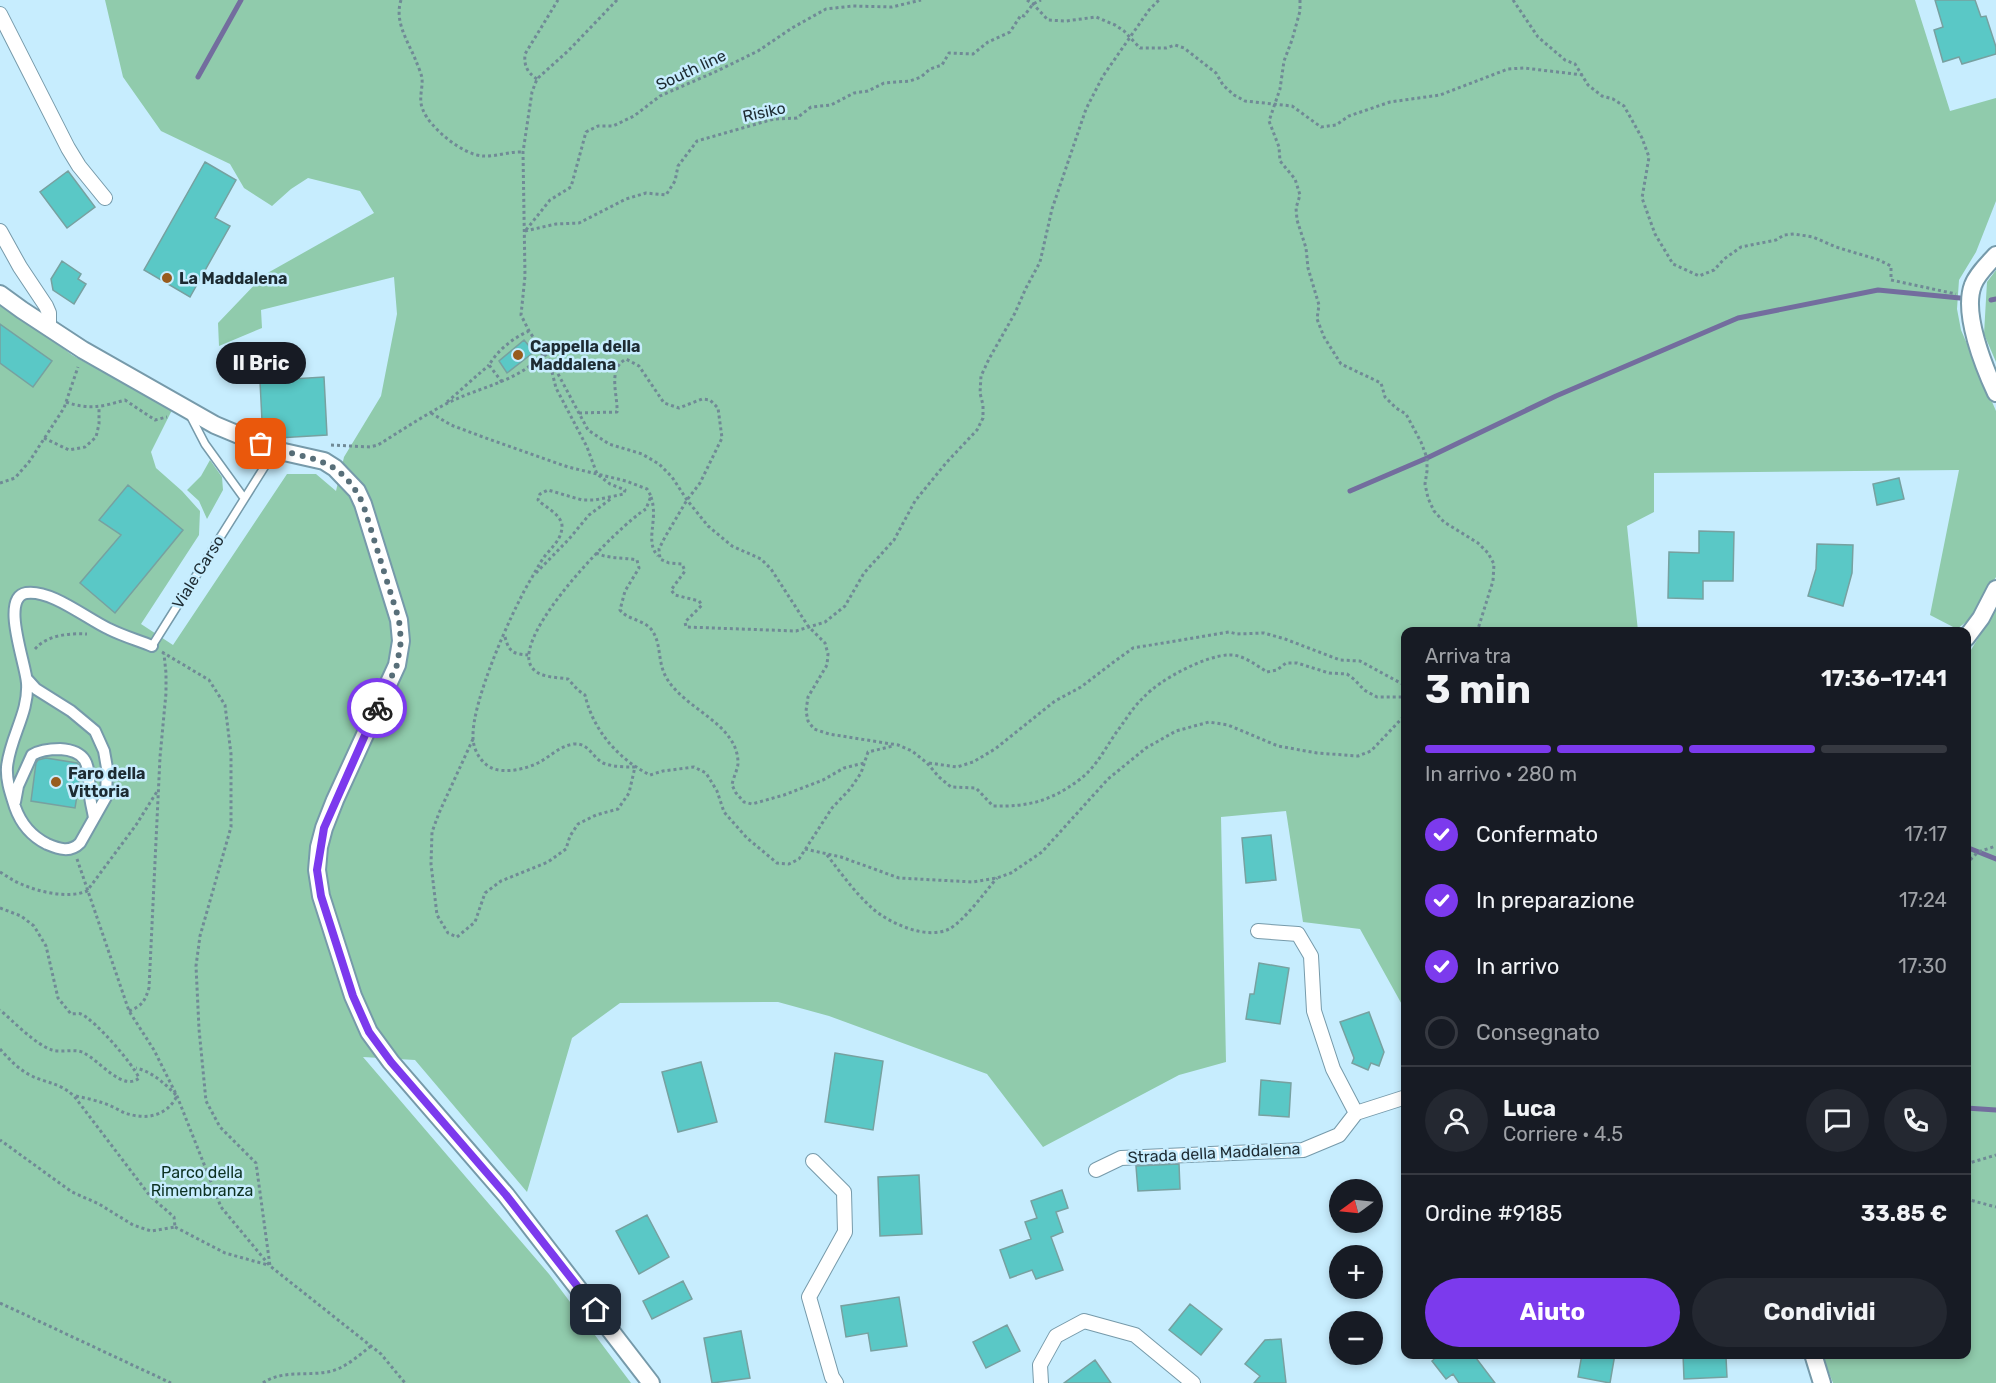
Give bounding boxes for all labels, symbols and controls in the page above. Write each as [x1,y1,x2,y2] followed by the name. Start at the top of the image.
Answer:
[653,46,729,94] street label: South line
[741,98,787,126] street label: Risiko
[179,269,288,288] place label: La Maddalena
[160,271,174,285] marker: La Maddalena
[530,337,641,374] place label: Cappella della Maddalena
[216,342,306,384] callout: Il Bric
[511,348,525,362] marker: Cappella della Maddalena
[232,351,290,375] text: Il Bric
[235,418,286,469] pin
[244,427,277,460] icon: bag
[168,532,228,612] street label: Viale Carso
[1425,644,1511,668] text: Arriva tra
[1821,665,1947,692] text: 17:36–17:41
[1425,667,1531,713] text: 3 min
[347,678,407,738] courier
[361,692,394,725] icon: bike
[1425,762,1577,786] text: In arrivo · 280 m
[68,764,146,801] place label: Faro della Vittoria
[49,775,63,789] marker: Faro della Vittoria
[1425,818,1458,851] icon: check
[1476,821,1598,848] text: Confermato
[1904,822,1947,846] text: 17:17
[1425,884,1458,917] icon: check
[1476,887,1635,914] text: In preparazione
[1899,888,1947,912] text: 17:24
[1425,950,1458,983] icon: check
[1476,953,1559,980] text: In arrivo
[1898,954,1947,978] text: 17:30
[1476,1019,1600,1046] text: Consegnato
[1425,1089,1488,1152] button: person
[1806,1089,1869,1152] button: chat
[1884,1089,1947,1152] button: phone
[1503,1095,1556,1122] text: Luca
[1503,1122,1623,1146] text: Corriere · 4.5
[1127,1139,1301,1167] street label: Strada della Maddalena
[151,1163,253,1200] park label: Parco della Rimembranza
[1329,1179,1383,1233] north arrow
[1329,1179,1383,1365] map controls
[1425,1200,1562,1227] text: Ordine #9185
[1861,1200,1947,1227] text: 33.85 €
[1329,1245,1383,1299] button: +
[1425,1278,1680,1347] button: Aiuto
[1692,1278,1947,1347] button: Condividi
[570,1284,621,1335] pin
[579,1293,612,1326] icon: home
[1329,1311,1383,1365] button: −

